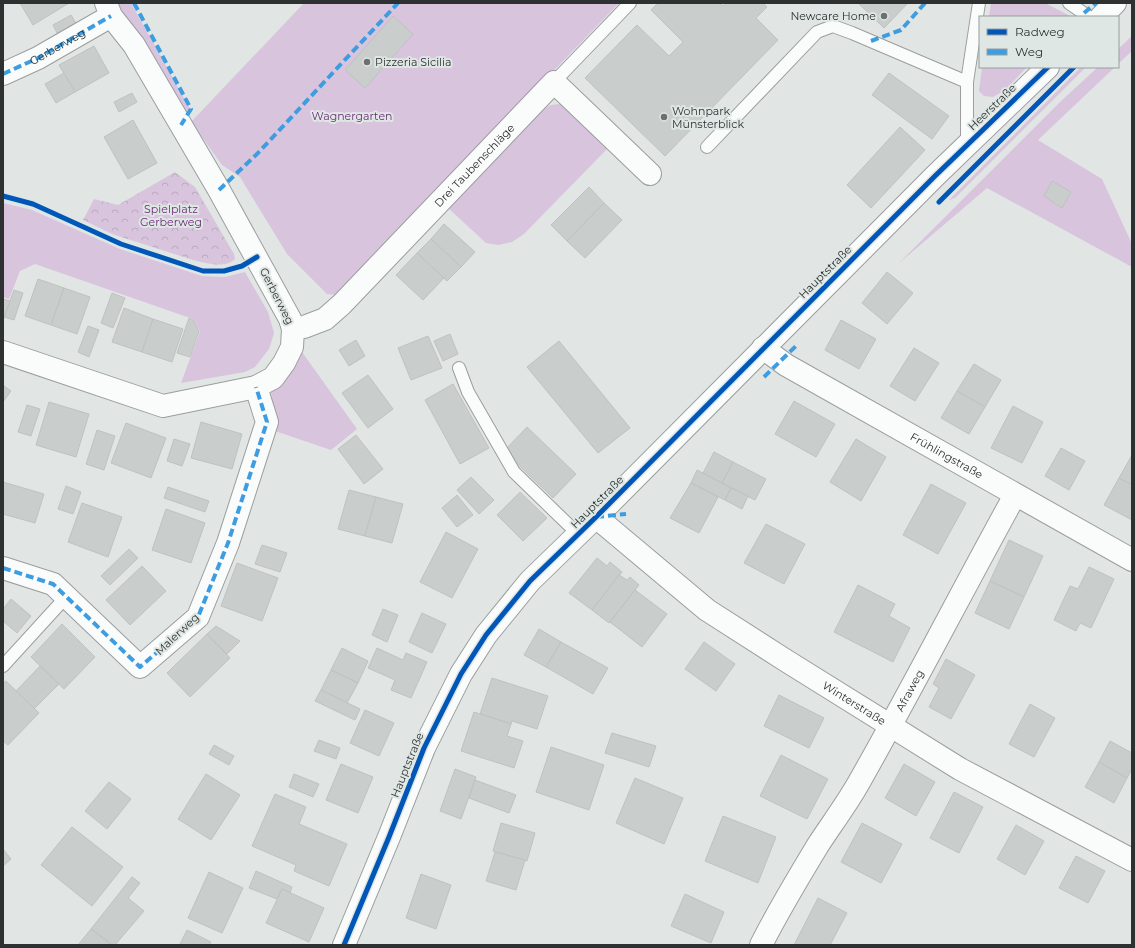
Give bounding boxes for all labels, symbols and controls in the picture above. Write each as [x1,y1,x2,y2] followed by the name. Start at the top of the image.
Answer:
[790,9,876,23] place label: Newcare Home
[879,11,889,21] marker: Newcare Home
[979,16,1119,68] legend
[1015,24,1065,39] text: Radweg
[27,25,88,68] street label: Gerberweg
[1015,44,1043,59] text: Weg
[375,55,452,69] place label: Pizzeria Sicilia
[362,57,372,67] marker: Pizzeria Sicilia
[965,81,1019,133] street label: Heerstraße
[672,104,744,131] place label: Wohnpark Münsterblick
[312,109,392,123] park label: Wagnergarten
[659,112,669,122] marker: Wohnpark Münsterblick
[431,121,518,210] street label: Drei Taubenschläge
[140,202,202,229] park label: Spielplatz Gerberweg
[796,242,855,301] street label: Hauptstraße
[257,265,297,327] street label: Gerberweg
[908,429,986,482] street label: Frühlingstraße
[568,472,627,531] street label: Hauptstraße
[152,610,202,658] street label: Malerweg
[893,667,927,714] street label: Afraweg
[820,678,889,728] street label: Winterstraße
[388,730,427,800] street label: Hauptstraße

